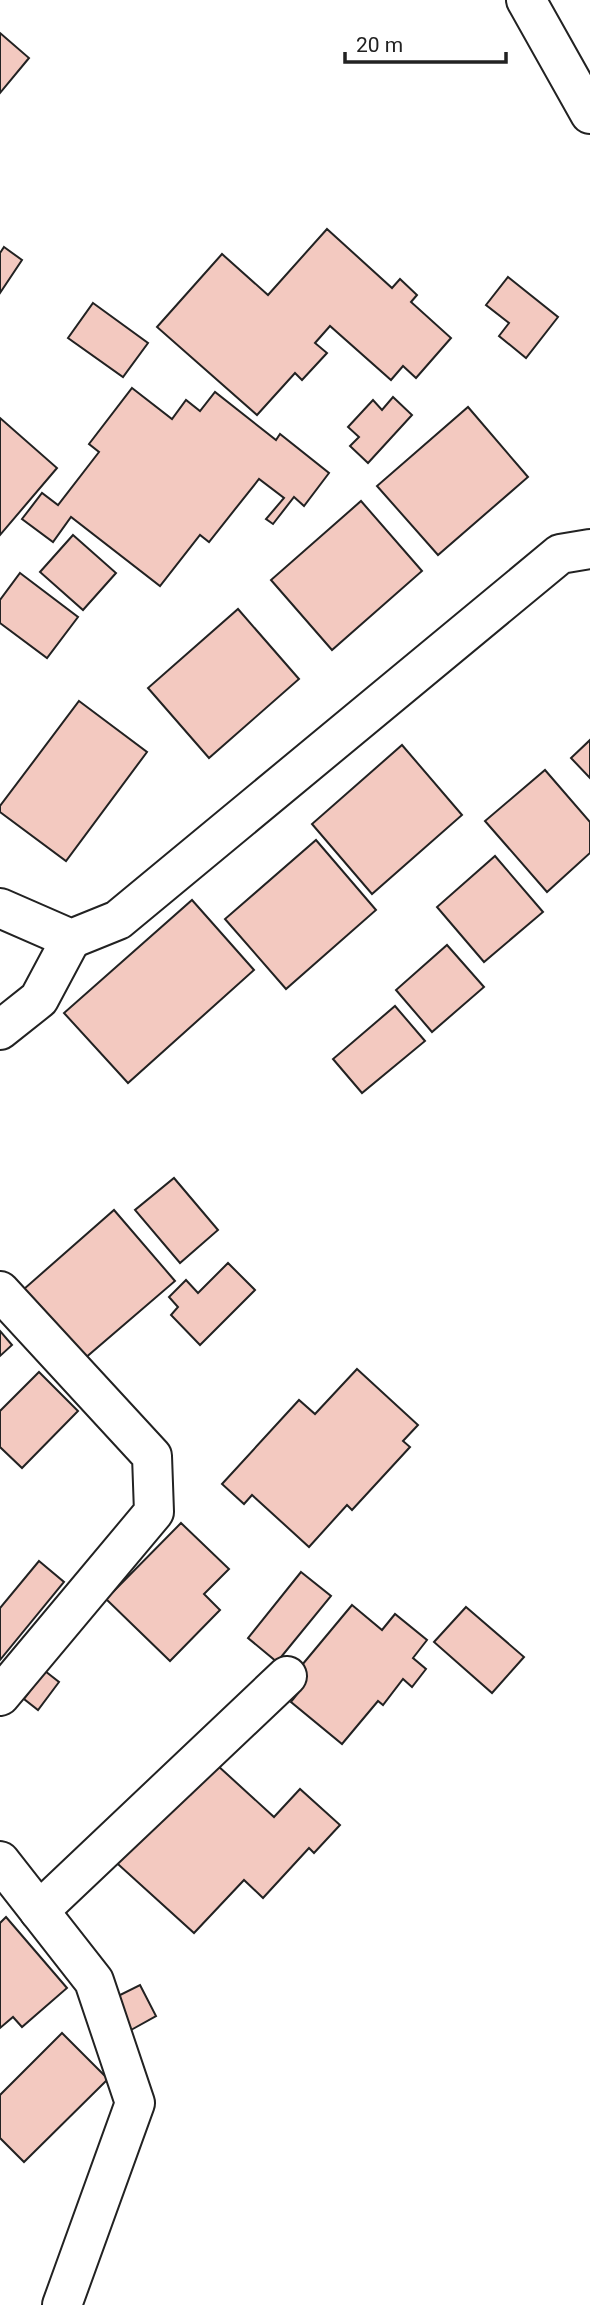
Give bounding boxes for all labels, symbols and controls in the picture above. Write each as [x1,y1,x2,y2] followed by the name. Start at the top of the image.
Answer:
[345,21,506,65] scale bar
[356,33,403,57] text: 20 m

